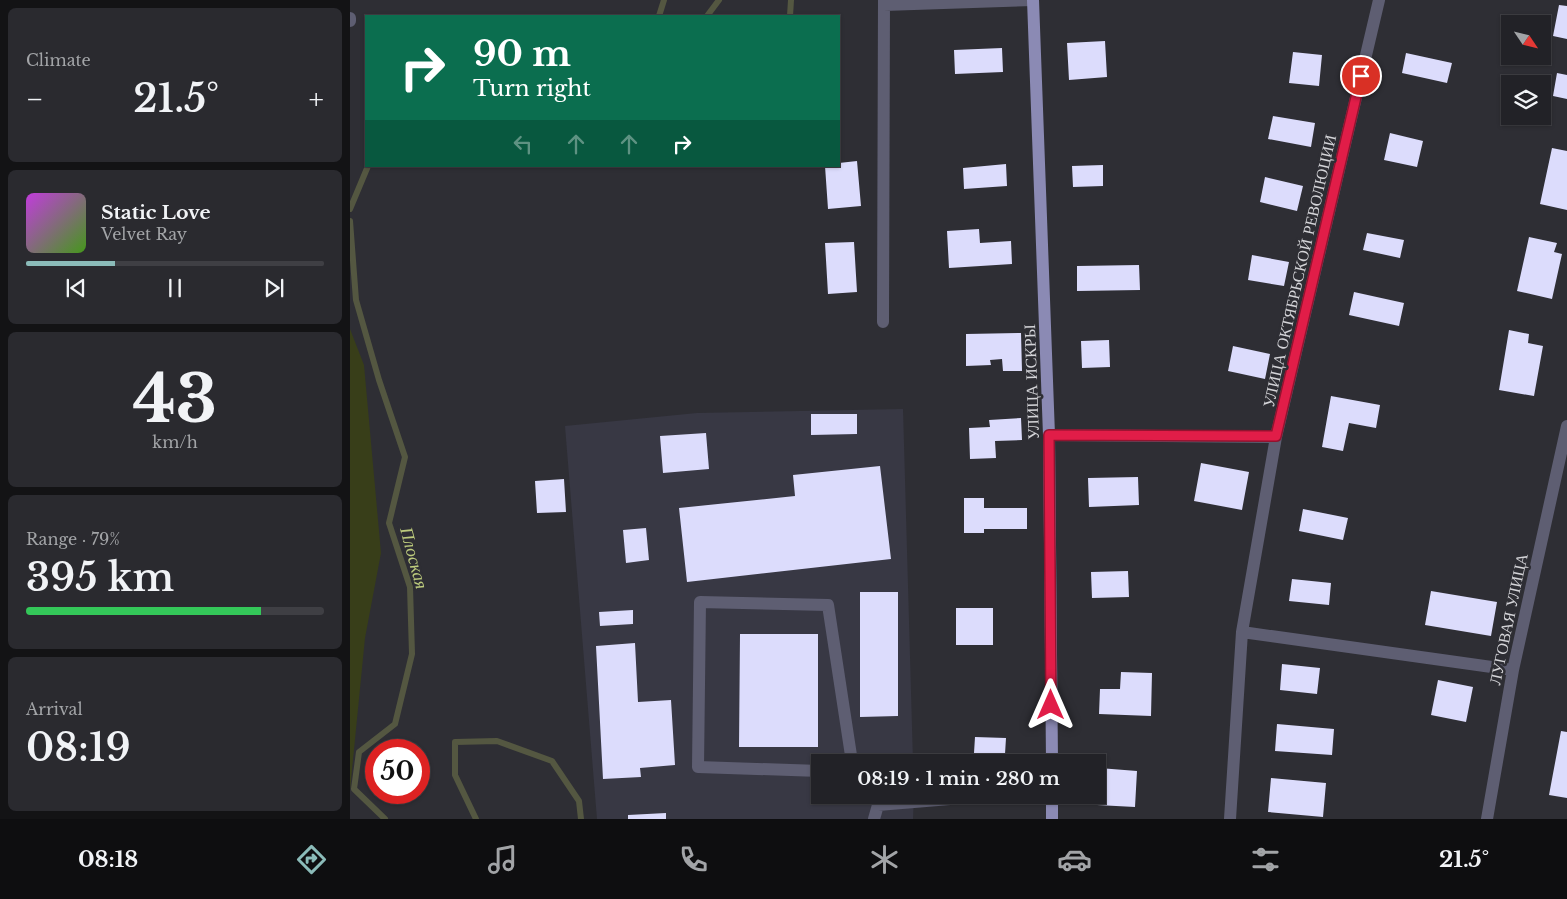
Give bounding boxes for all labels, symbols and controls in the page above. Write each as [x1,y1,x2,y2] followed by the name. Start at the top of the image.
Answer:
[1501,15,1551,65] north arrow
[1501,15,1551,125] map controls
[473,32,571,75] text: 90 m
[390,35,455,100] icon: right
[26,50,91,70] text: Climate
[1340,55,1382,97] pin
[1347,62,1375,90] icon: arrive
[133,75,219,122] text: 21.5°
[473,75,591,102] text: Turn right
[1501,75,1551,125] button: layers
[26,82,44,117] text: −
[309,82,324,117] text: +
[509,130,537,158] icon: left
[562,130,590,158] icon: ahead
[615,130,643,158] icon: ahead
[668,130,696,158] icon: right
[1258,132,1340,409] street label: УЛИЦА ОКТЯБРЬСКОЙ РЕВОЛЮЦИИ
[101,201,211,224] text: Static Love
[101,224,187,244] text: Velvet Ray
[62,274,90,302] icon: previous
[161,274,189,302] icon: pause
[260,274,288,302] icon: next
[1019,324,1043,440] street label: УЛИЦА ИСКРЫ
[133,359,217,440] text: 43
[152,432,198,452] text: km/h
[395,524,433,591] water label: Плоская
[26,529,120,549] text: Range · 79%
[1484,551,1532,687] street label: ЛУГОВАЯ УЛИЦА
[26,554,174,601] text: 395 km
[1024,678,1076,730] position arrow
[26,699,83,719] text: Arrival
[26,724,131,771] text: 08:19
[365,739,430,804] speed limit sign: 50
[857,767,1060,790] text: 08:19 · 1 min · 280 m
[294,842,329,877] icon: directions
[485,842,520,877] icon: music
[676,842,711,877] icon: phone
[867,842,902,877] icon: climate
[1057,842,1092,877] icon: car
[1248,842,1283,877] icon: filters
[78,846,138,873] text: 08:18
[1439,846,1489,873] text: 21.5°

